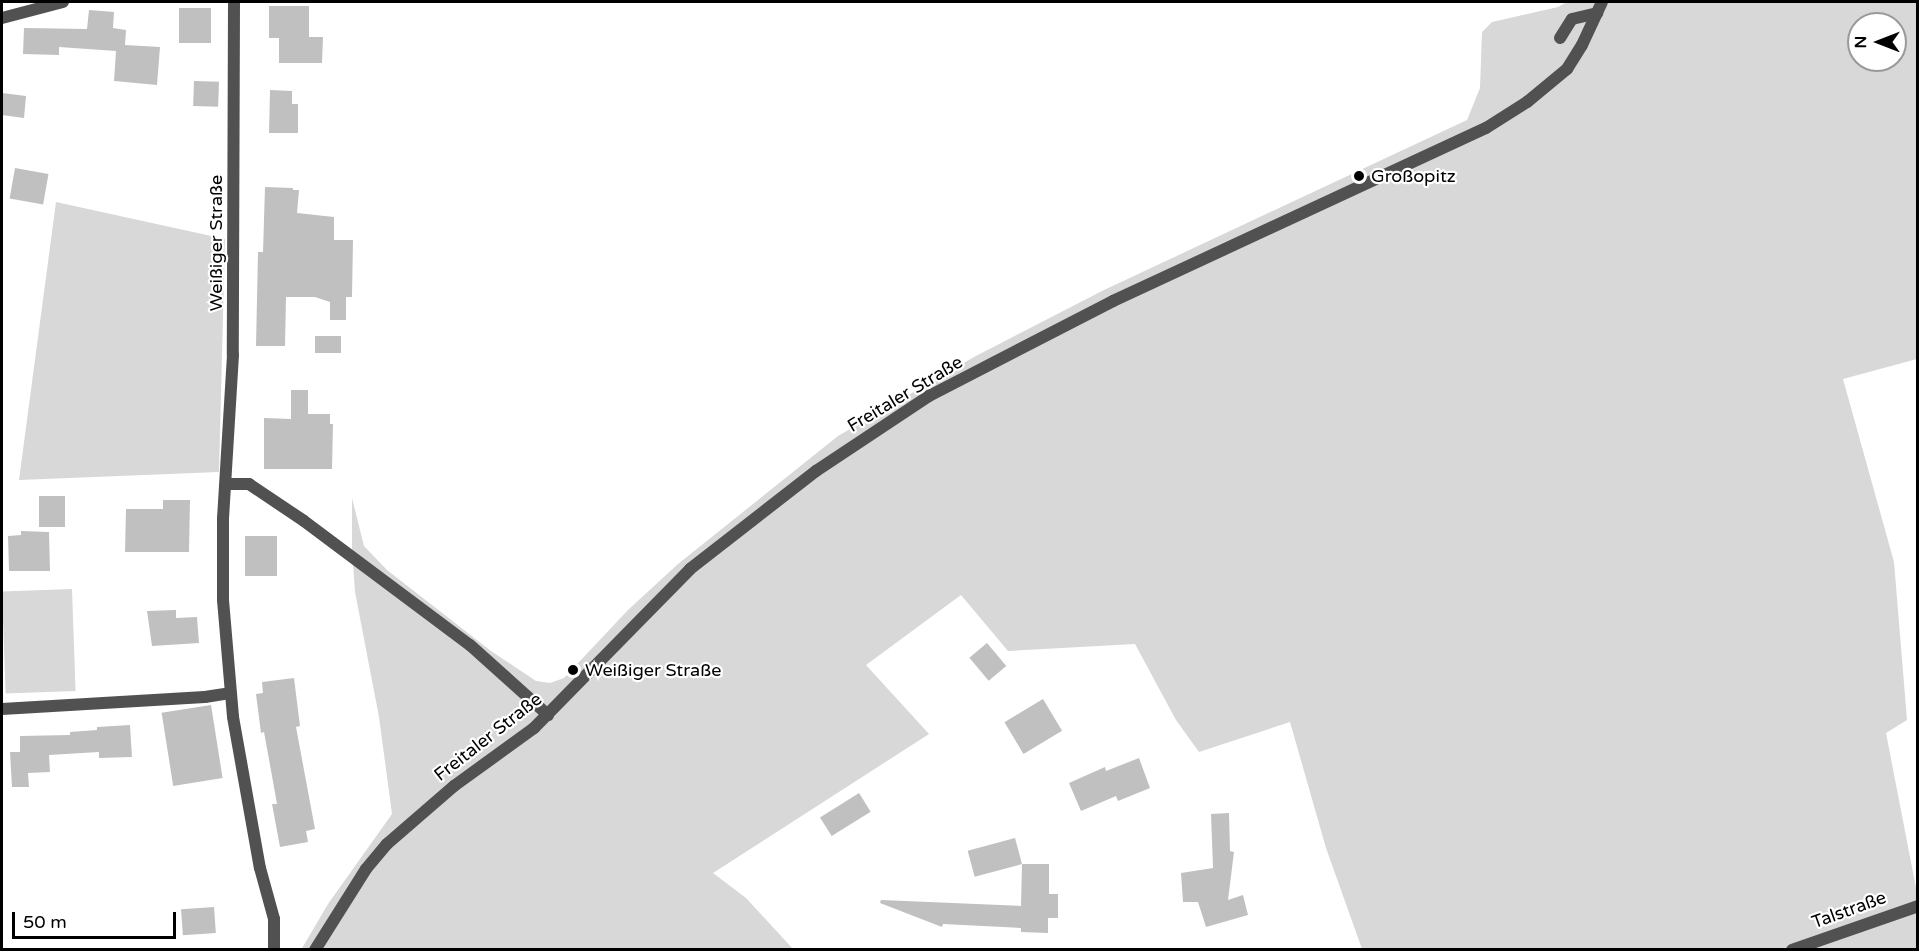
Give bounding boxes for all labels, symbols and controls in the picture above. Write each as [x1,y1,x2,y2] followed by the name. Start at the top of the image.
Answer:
[1847,12,1907,72] north arrow
[1851,36,1871,48] text: N
[1371,165,1456,187] place label: Großopitz
[1352,169,1366,183] marker: Großopitz
[205,175,227,311] street label: Weißiger Straße
[843,351,967,437] street label: Freitaler Straße
[585,659,721,681] place label: Weißiger Straße
[566,663,580,677] marker: Weißiger Straße
[430,688,546,786] street label: Freitaler Straße
[1809,887,1889,933] street label: Talstraße
[15,900,178,938] scale bar
[23,911,67,933] text: 50 m

